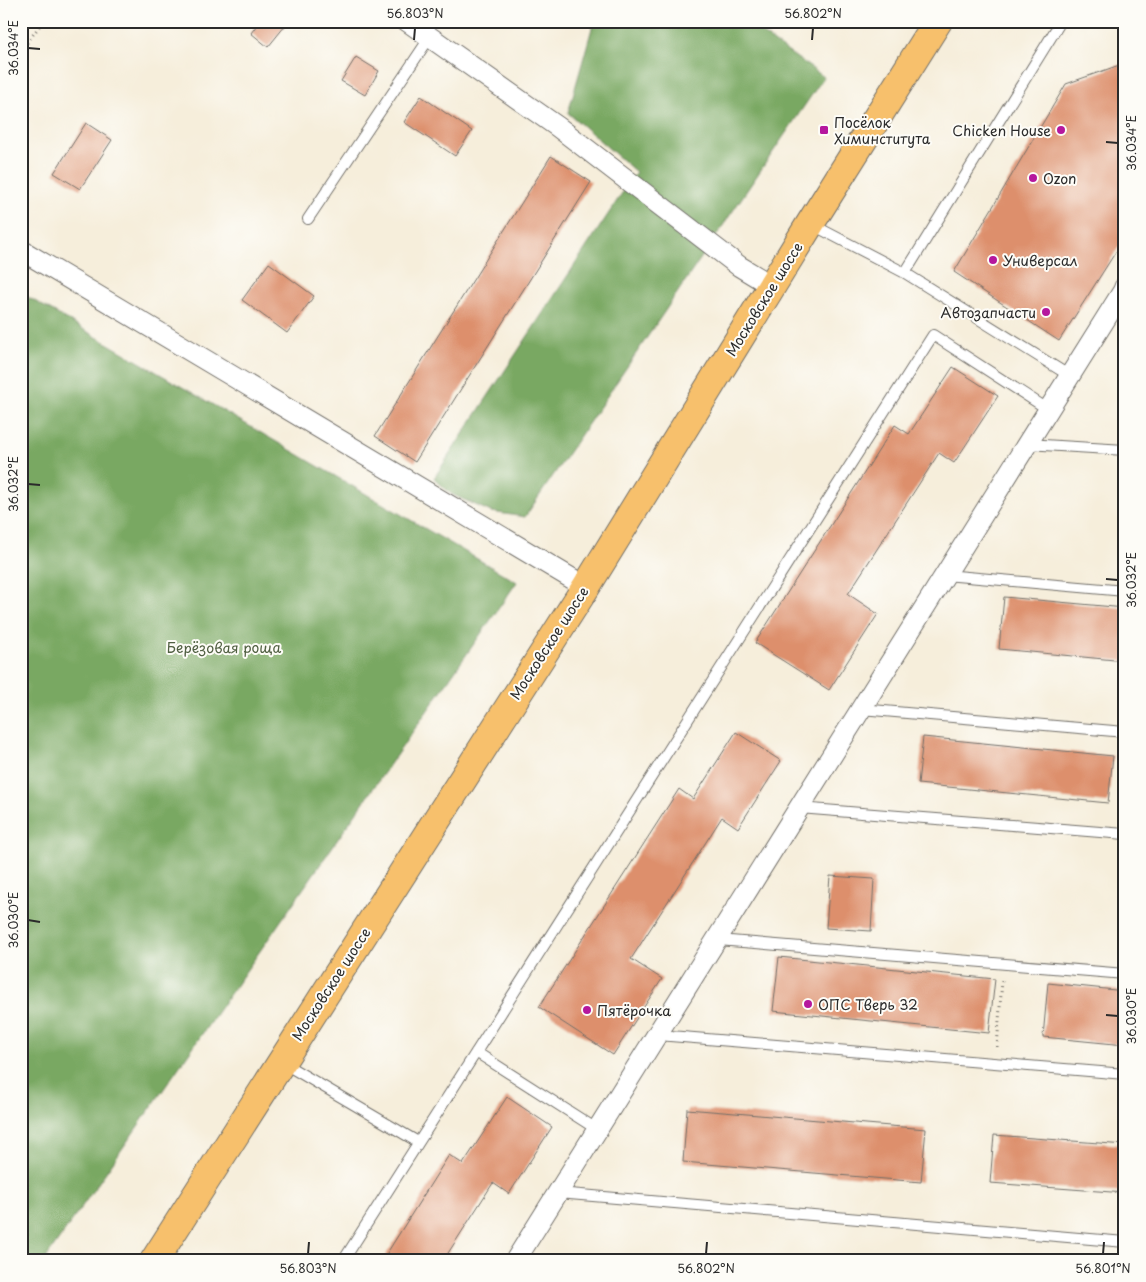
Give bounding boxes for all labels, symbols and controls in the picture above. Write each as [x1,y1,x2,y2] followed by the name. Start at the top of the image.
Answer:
[386,4,444,22] text: 56.803°N
[784,4,842,22] text: 56.802°N
[4,20,22,76] text: 36.034°E
[834,112,931,149] place label: Посёлок Химинститута
[1122,115,1140,171] text: 36.034°E
[952,120,1051,141] place label: Chicken House
[818,124,830,136] marker: Посёлок Химинститута
[1055,124,1067,136] marker: Chicken House
[1043,168,1076,189] place label: Ozon
[1027,172,1039,184] marker: Ozon
[720,238,808,360] street label: Московское шоссе
[1003,250,1078,271] place label: Универсал
[987,254,999,266] marker: Универсал
[941,302,1036,323] place label: Автозапчасти
[1040,306,1052,318] marker: Автозапчасти
[4,456,22,512] text: 36.032°E
[1122,552,1140,608] text: 36.032°E
[505,582,593,704] street label: Московское шоссе
[167,637,281,658] park label: Берёзовая роща
[4,892,22,948] text: 36.030°E
[287,923,375,1045] street label: Московское шоссе
[1122,988,1140,1044] text: 36.030°E
[818,994,918,1015] place label: ОПС Тверь 32
[802,998,814,1010] marker: ОПС Тверь 32
[597,1000,671,1021] place label: Пятёрочка
[581,1004,593,1016] marker: Пятёрочка
[279,1259,337,1277] text: 56.803°N
[677,1259,735,1277] text: 56.802°N
[1075,1259,1131,1277] text: 56.801°N

